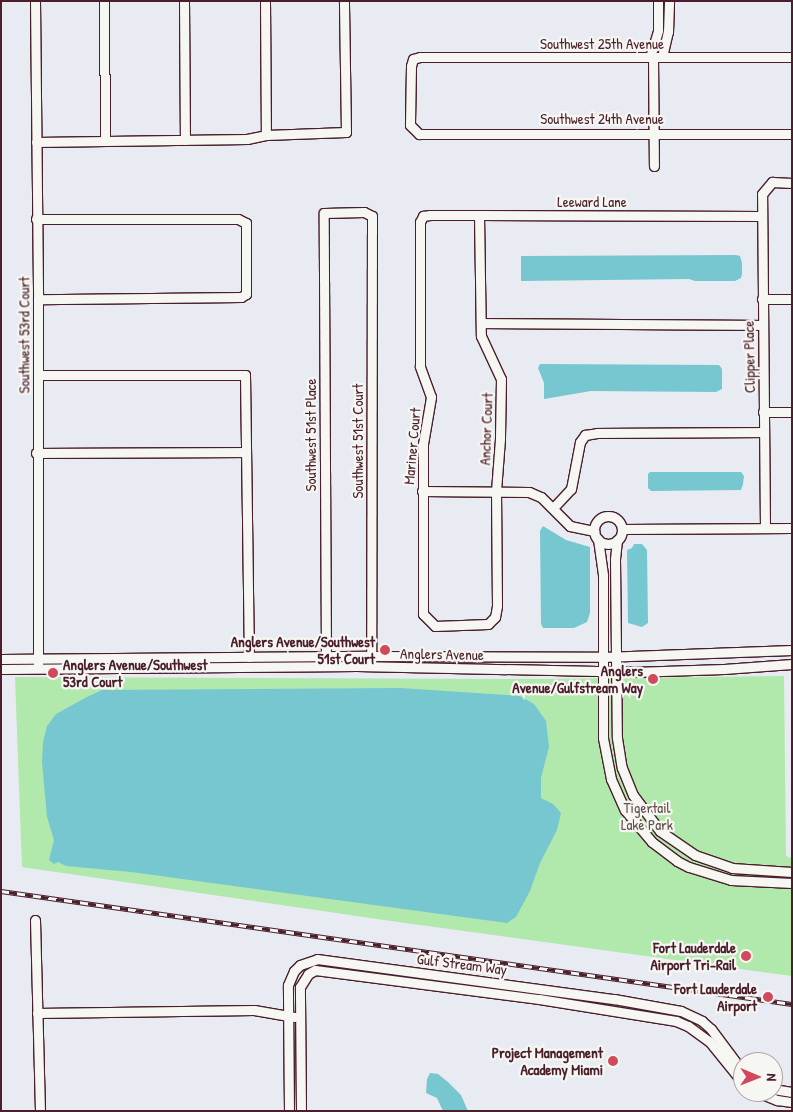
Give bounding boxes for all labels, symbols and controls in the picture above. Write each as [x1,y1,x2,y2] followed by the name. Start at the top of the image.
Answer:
[540,35,664,53] street label: Southwest 25th Avenue
[540,110,664,128] street label: Southwest 24th Avenue
[557,193,627,211] street label: Leeward Lane
[15,276,33,394] street label: Southwest 53rd Court
[739,321,759,393] street label: Clipper Place
[302,379,320,491] street label: Southwest 51st Place
[349,383,367,499] street label: Southwest 51st Court
[476,392,496,466] street label: Anchor Court
[400,407,424,485] street label: Mariner Court
[231,632,375,667] place label: Anglers Avenue/Southwest 51st Court
[379,644,391,656] marker: Anglers Avenue/Southwest 51st Court
[400,644,484,664] street label: Anglers Avenue
[63,655,207,690] place label: Anglers Avenue/Southwest 53rd Court
[512,661,643,696] place label: Anglers Avenue/Gulfstream Way
[47,667,59,679] marker: Anglers Avenue/Southwest 53rd Court
[647,673,659,685] marker: Anglers Avenue/Gulfstream Way
[621,798,673,833] park label: Tigertail Lake Park
[650,938,736,973] place label: Fort Lauderdale Airport Tri-Rail
[416,950,508,978] street label: Gulf Stream Way
[740,950,752,962] marker: Fort Lauderdale Airport Tri-Rail
[674,979,757,1014] place label: Fort Lauderdale Airport
[761,990,775,1004] marker: Fort Lauderdale Airport
[492,1043,603,1078] place label: Project Management Academy Miami
[733,1052,783,1102] north arrow
[607,1055,619,1067] marker: Project Management Academy Miami
[763,1073,782,1081] text: N

